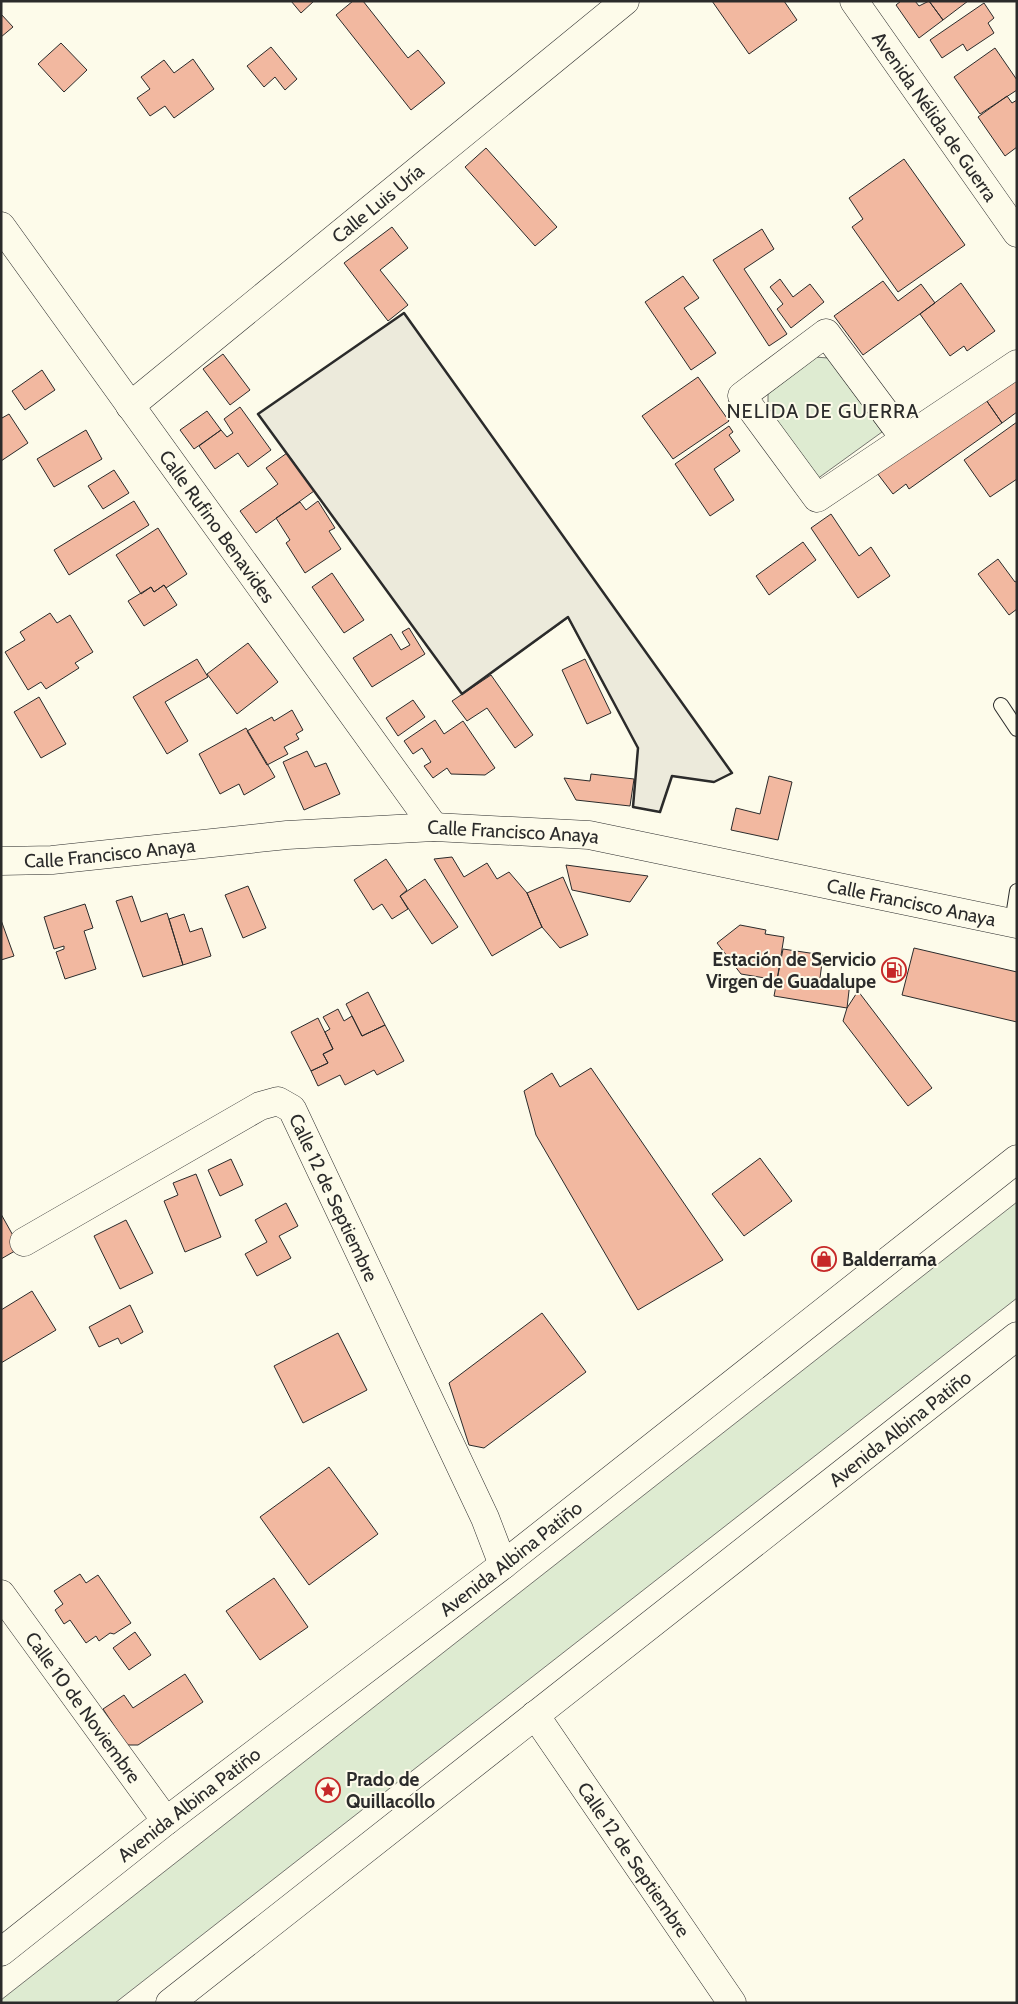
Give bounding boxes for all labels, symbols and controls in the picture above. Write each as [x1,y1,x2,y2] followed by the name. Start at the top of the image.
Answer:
[868,27,1002,206] street label: Avenida Nélida de Guerra
[327,159,428,248] street label: Calle Luis Uría
[727,399,919,423] district label: NELIDA DE GUERRA
[155,445,280,607] street label: Calle Rufino Benavides
[427,815,601,848] street label: Calle Francisco Anaya
[24,833,196,872] street label: Calle Francisco Anaya
[825,873,998,931] street label: Calle Francisco Anaya
[706,948,876,993] place label: Estación de Servicio Virgen de Guadalupe
[881,957,907,983] fuel station icon: Estación de Servicio Virgen de Guadalupe
[284,1110,383,1285] street label: Calle 12 de Septiembre
[811,1246,837,1272] shop icon: Balderrama
[842,1248,937,1271] place label: Balderrama
[824,1365,975,1491] street label: Avenida Albina Patiño
[435,1496,586,1621] street label: Avenida Albina Patiño
[21,1627,146,1788] street label: Calle 10 de Noviembre
[113,1742,265,1867] street label: Avenida Albina Patiño
[346,1768,435,1813] place label: Prado de Quillacollo
[315,1777,341,1803] place icon: Prado de Quillacollo
[573,1777,695,1942] street label: Calle 12 de Septiembre

